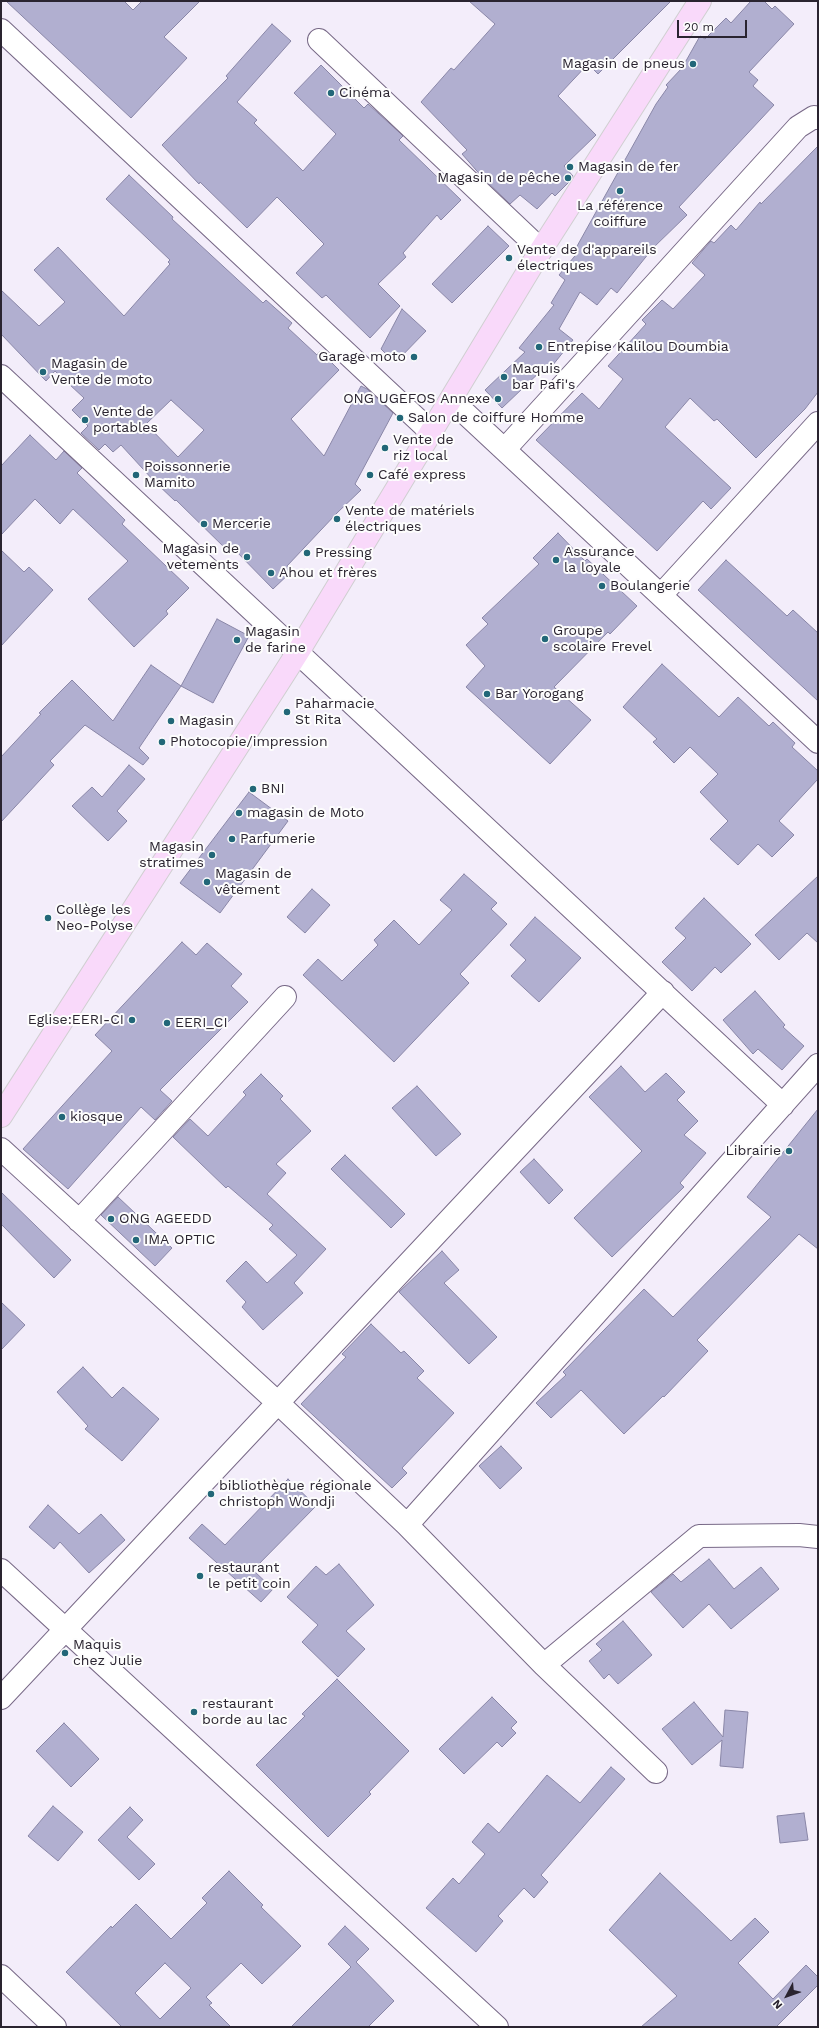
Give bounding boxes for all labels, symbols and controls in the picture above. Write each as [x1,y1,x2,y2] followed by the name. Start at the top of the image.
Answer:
[679,12,749,38] scale bar
[684,20,714,34] text: 20 m
[562,56,685,72] place label: Magasin de pneus
[688,59,698,69] marker: Magasin de pneus
[339,85,390,101] place label: Cinéma
[326,88,336,98] marker: Cinéma
[578,159,678,175] place label: Magasin de fer
[565,162,575,172] marker: Magasin de fer
[437,170,560,186] place label: Magasin de pêche
[563,173,573,183] marker: Magasin de pêche
[615,186,625,196] marker: La référence coiffure
[577,198,663,230] place label: La référence coiffure
[517,242,657,274] place label: Vente de d'appareils électriques
[504,253,514,263] marker: Vente de d'appareils électriques
[547,339,729,355] place label: Entrepise Kalilou Doumbia
[534,342,544,352] marker: Entrepise Kalilou Doumbia
[318,349,406,365] place label: Garage moto
[409,352,419,362] marker: Garage moto
[51,356,152,388] place label: Magasin de Vente de moto
[512,361,575,394] place label: Maquis bar Pafi's
[38,367,48,377] marker: Magasin de Vente de moto
[499,372,509,382] marker: Maquis bar Pafi's
[343,391,490,407] place label: ONG UGEFOS Annexe
[493,394,503,404] marker: ONG UGEFOS Annexe
[93,404,158,436] place label: Vente de portables
[408,410,584,426] place label: Salon de coiffure Homme
[395,413,405,423] marker: Salon de coiffure Homme
[80,415,90,425] marker: Vente de portables
[393,432,454,464] place label: Vente de riz local
[380,443,390,453] marker: Vente de riz local
[144,459,231,492] place label: Poissonnerie Mamito
[378,467,466,483] place label: Café express
[131,470,141,480] marker: Poissonnerie Mamito
[365,470,375,480] marker: Café express
[345,503,475,536] place label: Vente de matériels électriques
[332,514,342,524] marker: Vente de matériels électriques
[212,516,271,532] place label: Mercerie
[199,519,209,529] marker: Mercerie
[162,541,239,574] place label: Magasin de vetements
[564,544,635,576] place label: Assurance la loyale
[315,545,372,561] place label: Pressing
[302,548,312,558] marker: Pressing
[242,552,252,562] marker: Magasin de vetements
[551,555,561,565] marker: Assurance la loyale
[279,565,377,581] place label: Ahou et frères
[266,568,276,578] marker: Ahou et frères
[610,578,690,594] place label: Boulangerie
[597,581,607,591] marker: Boulangerie
[553,623,652,656] place label: Groupe scolaire Frevel
[245,624,306,656] place label: Magasin de farine
[540,634,550,644] marker: Groupe scolaire Frevel
[232,635,242,645] marker: Magasin de farine
[495,686,583,702] place label: Bar Yorogang
[482,689,492,699] marker: Bar Yorogang
[295,696,375,728] place label: Paharmacie St Rita
[282,707,292,717] marker: Paharmacie St Rita
[179,713,234,729] place label: Magasin
[166,716,176,726] marker: Magasin
[170,734,328,750] place label: Photocopie/impression
[157,737,167,747] marker: Photocopie/impression
[261,781,285,797] place label: BNI
[248,784,258,794] marker: BNI
[247,805,364,821] place label: magasin de Moto
[234,808,244,818] marker: magasin de Moto
[240,831,315,847] place label: Parfumerie
[227,834,237,844] marker: Parfumerie
[139,839,204,872] place label: Magasin stratimes
[207,850,217,860] marker: Magasin stratimes
[215,866,292,898] place label: Magasin de vêtement
[202,877,212,887] marker: Magasin de vêtement
[56,902,133,934] place label: Collège les Neo-Polyse
[43,913,53,923] marker: Collège les Neo-Polyse
[28,1012,124,1028] place label: Eglise:EERI-CI
[127,1015,137,1025] marker: Eglise:EERI-CI
[175,1015,228,1031] place label: EERI_CI
[162,1018,172,1028] marker: EERI_CI
[70,1109,123,1125] place label: kiosque
[57,1112,67,1122] marker: kiosque
[725,1143,781,1159] place label: Librairie
[784,1146,794,1156] marker: Librairie
[119,1211,212,1227] place label: ONG AGEEDD
[106,1214,116,1224] marker: ONG AGEEDD
[144,1232,215,1248] place label: IMA OPTIC
[131,1235,141,1245] marker: IMA OPTIC
[219,1478,372,1510] place label: bibliothèque régionale christoph Wondji
[206,1489,216,1499] marker: bibliothèque régionale christoph Wondji
[208,1560,291,1592] place label: restaurant le petit coin
[195,1571,205,1581] marker: restaurant le petit coin
[73,1637,142,1670] place label: Maquis chez Julie
[60,1648,70,1658] marker: Maquis chez Julie
[202,1696,288,1728] place label: restaurant borde au lac
[189,1707,199,1717] marker: restaurant borde au lac
[767,1976,807,2016] north arrow
[770,1997,785,2012] text: N

